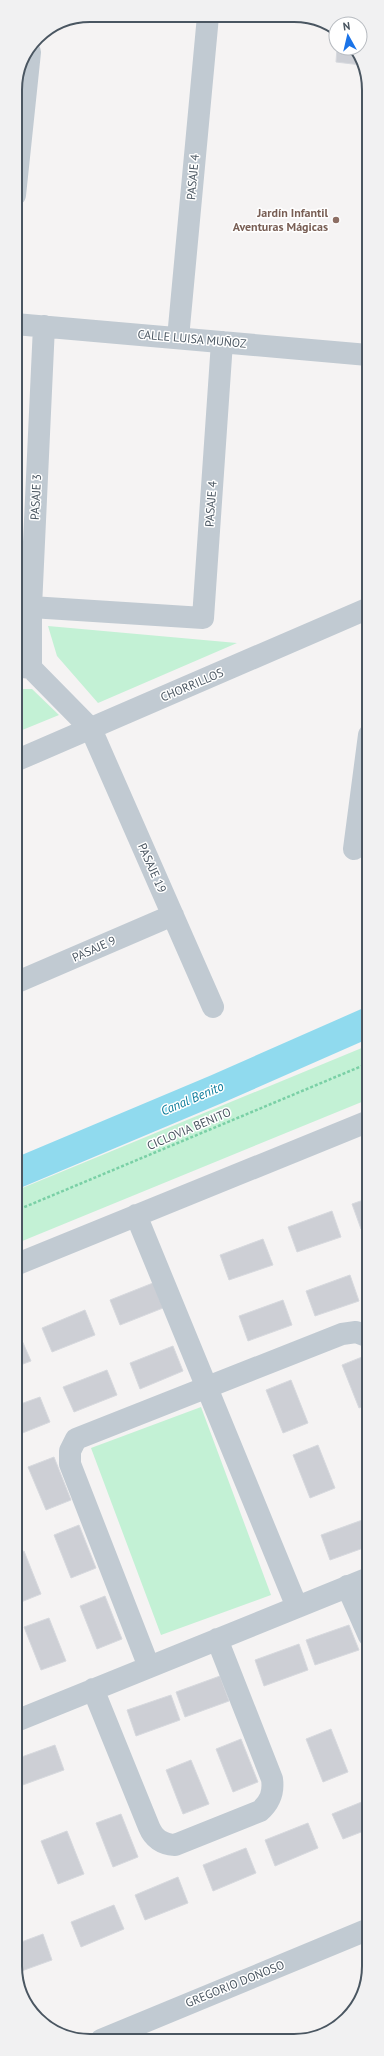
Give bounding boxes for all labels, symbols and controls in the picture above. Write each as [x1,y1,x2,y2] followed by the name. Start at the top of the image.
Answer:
[328,16,368,56] north arrow
[342,19,351,34] text: N
[183,153,202,201] street label: PASAJE 4
[233,205,328,234] place label: Jardín Infantil Aventuras Mágicas
[331,215,341,225] marker: Jardín Infantil Aventuras Mágicas
[137,326,247,351] street label: CALLE LUISA MUÑOZ
[27,474,44,520] street label: PASAJE 3
[201,480,220,527] street label: PASAJE 4
[158,665,226,705] street label: CHORRILLOS
[135,841,170,895] street label: PASAJE 19
[70,932,118,965] street label: PASAJE 9
[158,1077,227,1119] water label: Canal Benito
[145,1104,233,1153] street label: CICLOVIA BENITO
[183,1957,287,2010] street label: GREGORIO DONOSO

